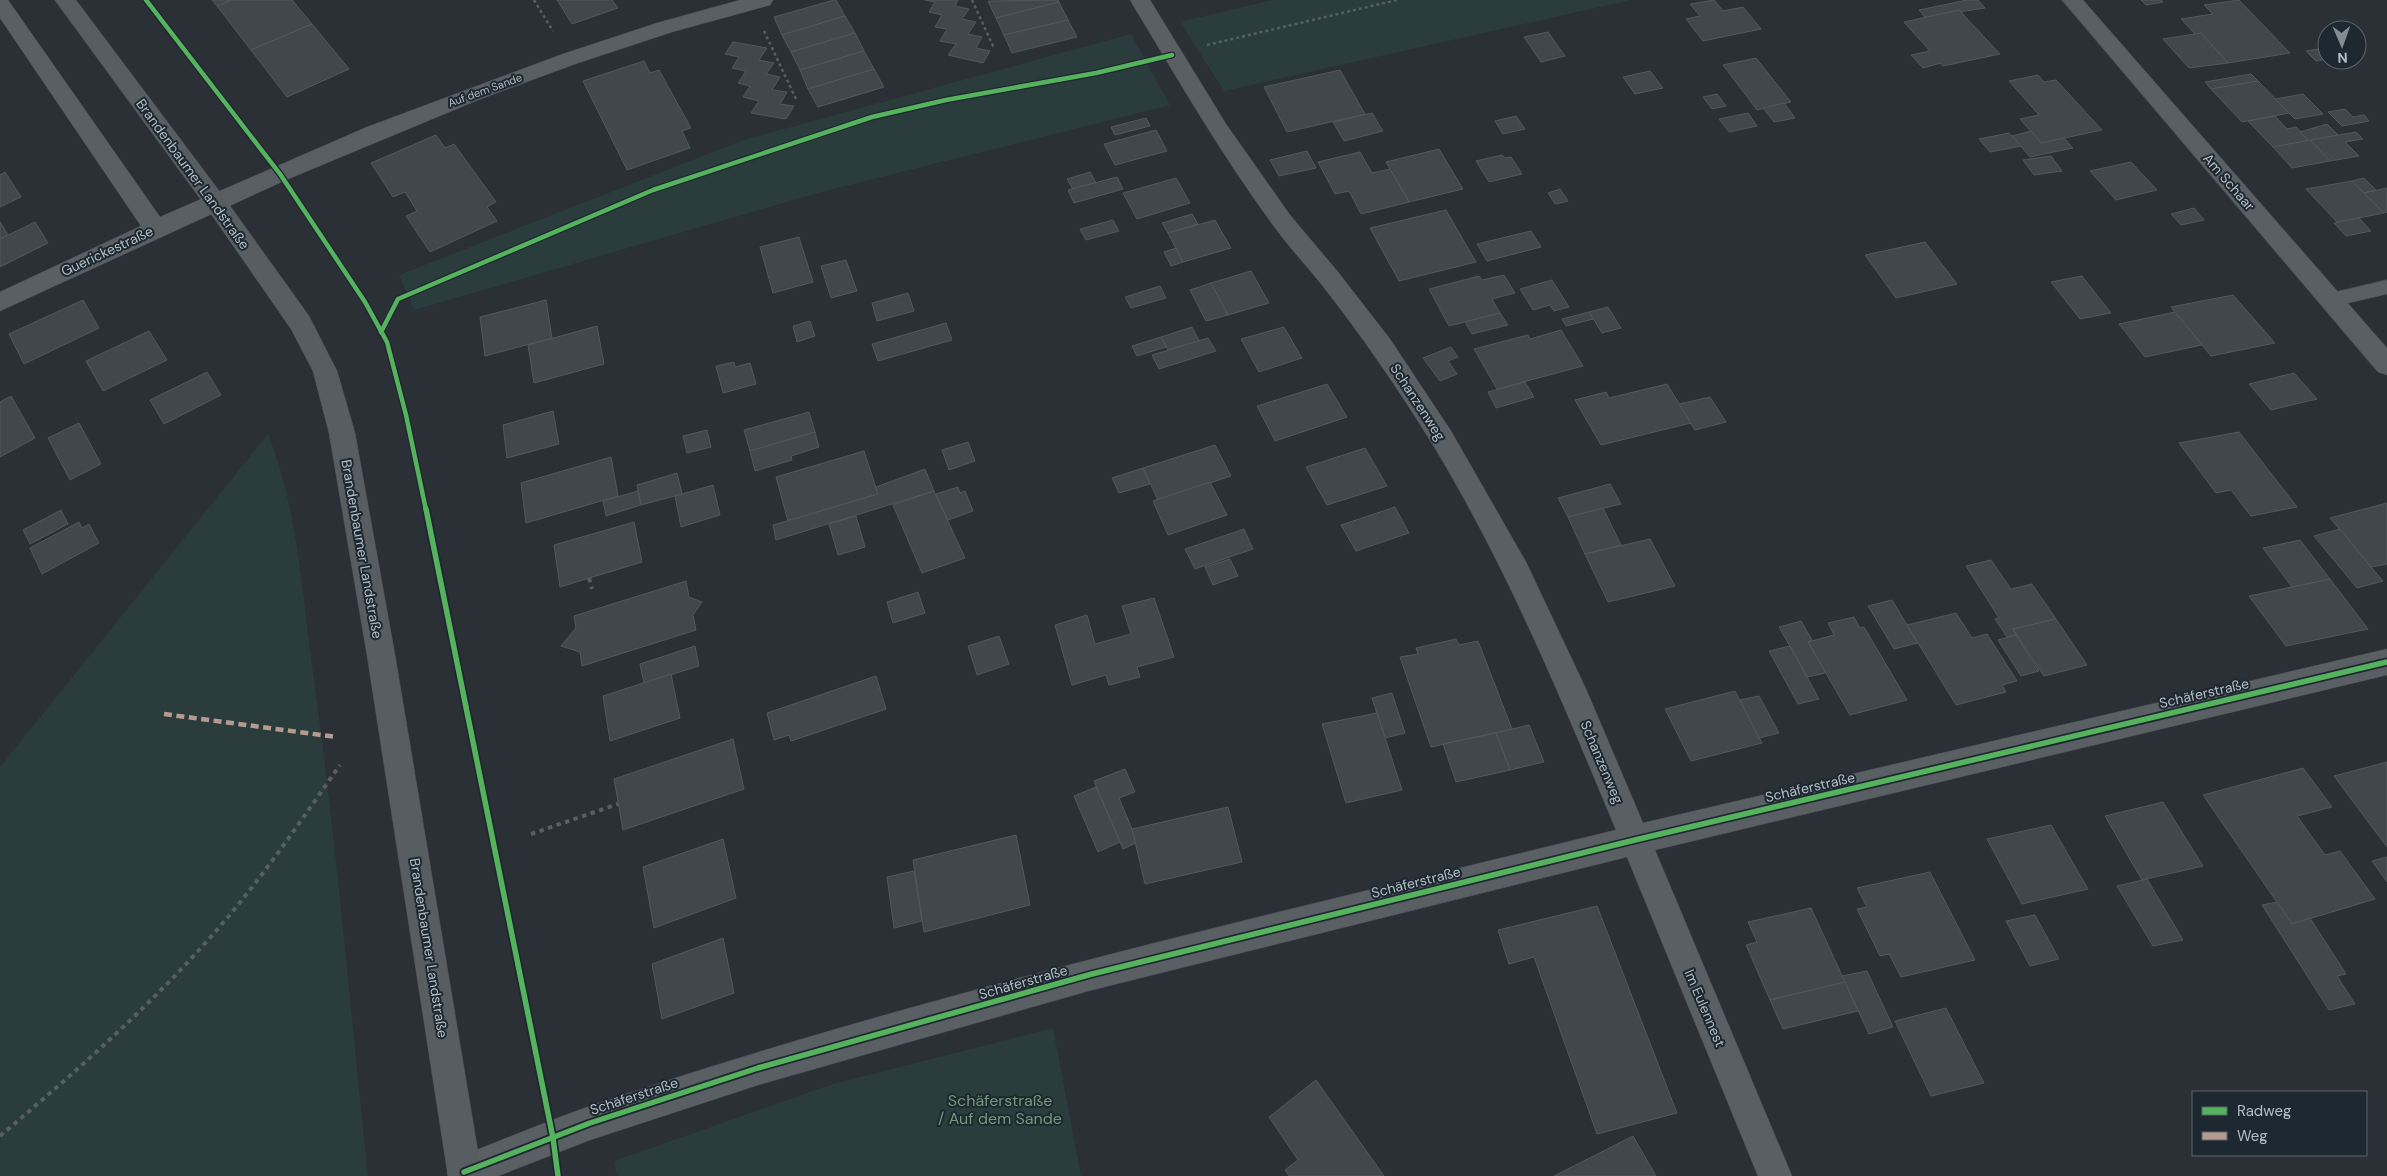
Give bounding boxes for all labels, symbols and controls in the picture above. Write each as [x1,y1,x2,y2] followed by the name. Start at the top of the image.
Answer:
[2317,20,2367,70] north arrow
[2337,49,2348,67] text: N
[446,70,524,110] street label: Auf dem Sande
[132,95,254,253] street label: Brandenbaumer Landstraße
[2199,150,2259,214] street label: Am Schaar
[58,222,156,280] street label: Guerickestraße
[1386,360,1450,444] street label: Schanzenweg
[337,458,387,640] street label: Brandenbaumer Landstraße
[2157,674,2251,712] street label: Schäferstraße
[1576,718,1628,806] street label: Schanzenweg
[1763,768,1857,806] street label: Schäferstraße
[406,857,452,1039] street label: Brandenbaumer Landstraße
[1369,862,1463,902] street label: Schäferstraße
[977,961,1069,1003] street label: Schäferstraße
[1681,966,1729,1050] street label: Im Eulennest
[588,1073,680,1119] street label: Schäferstraße
[938,1090,1062,1129] park label: Schäferstraße / Auf dem Sande
[2192,1091,2367,1156] legend
[2237,1101,2291,1121] text: Radweg
[2237,1126,2268,1146] text: Weg

